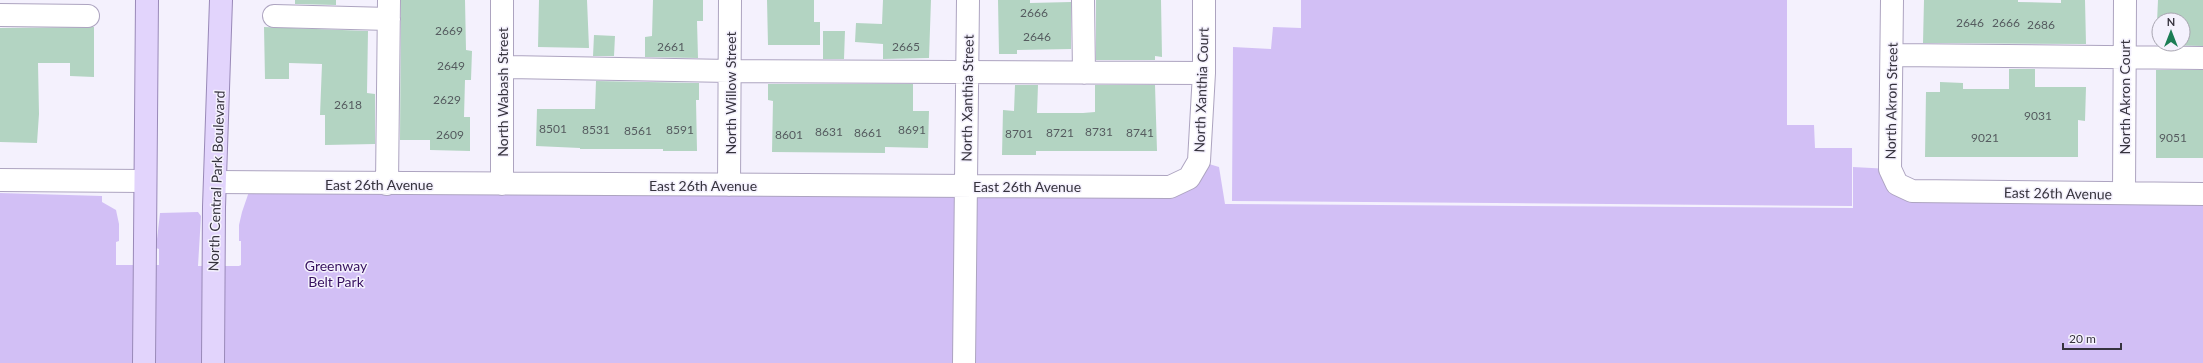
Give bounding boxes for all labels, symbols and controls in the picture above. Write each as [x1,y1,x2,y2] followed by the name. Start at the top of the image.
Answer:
[1020,5,1048,20] house number: 2666
[2151,12,2191,52] north arrow
[1956,15,1984,30] house number: 2646
[1992,15,2020,30] house number: 2666
[2167,15,2175,28] text: N
[2027,17,2055,32] house number: 2686
[435,23,463,38] house number: 2669
[494,27,511,157] street label: North Wabash Street
[1190,27,1212,153] street label: North Xanthia Court
[1023,29,1051,44] house number: 2646
[722,31,739,155] street label: North Willow Street
[957,34,977,162] street label: North Xanthia Street
[657,39,685,54] house number: 2661
[892,39,920,54] house number: 2665
[2116,39,2133,155] street label: North Akron Court
[1881,42,1901,160] street label: North Akron Street
[437,58,465,73] house number: 2649
[204,90,228,272] street label: North Central Park Boulevard
[433,92,461,107] house number: 2629
[334,97,362,112] house number: 2618
[2024,108,2052,123] house number: 9031
[539,121,567,136] house number: 8501
[582,122,610,137] house number: 8531
[666,122,694,137] house number: 8591
[898,122,926,137] house number: 8691
[624,123,652,138] house number: 8561
[815,124,843,139] house number: 8631
[1085,124,1113,139] house number: 8731
[854,125,882,140] house number: 8661
[1046,125,1074,140] house number: 8721
[1126,125,1154,140] house number: 8741
[1005,126,1033,141] house number: 8701
[436,127,464,142] house number: 2609
[775,127,803,142] house number: 8601
[1971,130,1999,145] house number: 9021
[2159,130,2187,145] house number: 9051
[325,176,433,193] street label: East 26th Avenue
[649,177,757,194] street label: East 26th Avenue
[973,178,1081,195] street label: East 26th Avenue
[2004,184,2112,202] street label: East 26th Avenue
[305,257,368,290] park label: Greenway Belt Park
[2063,325,2121,351] scale bar
[2069,331,2096,346] text: 20 m

